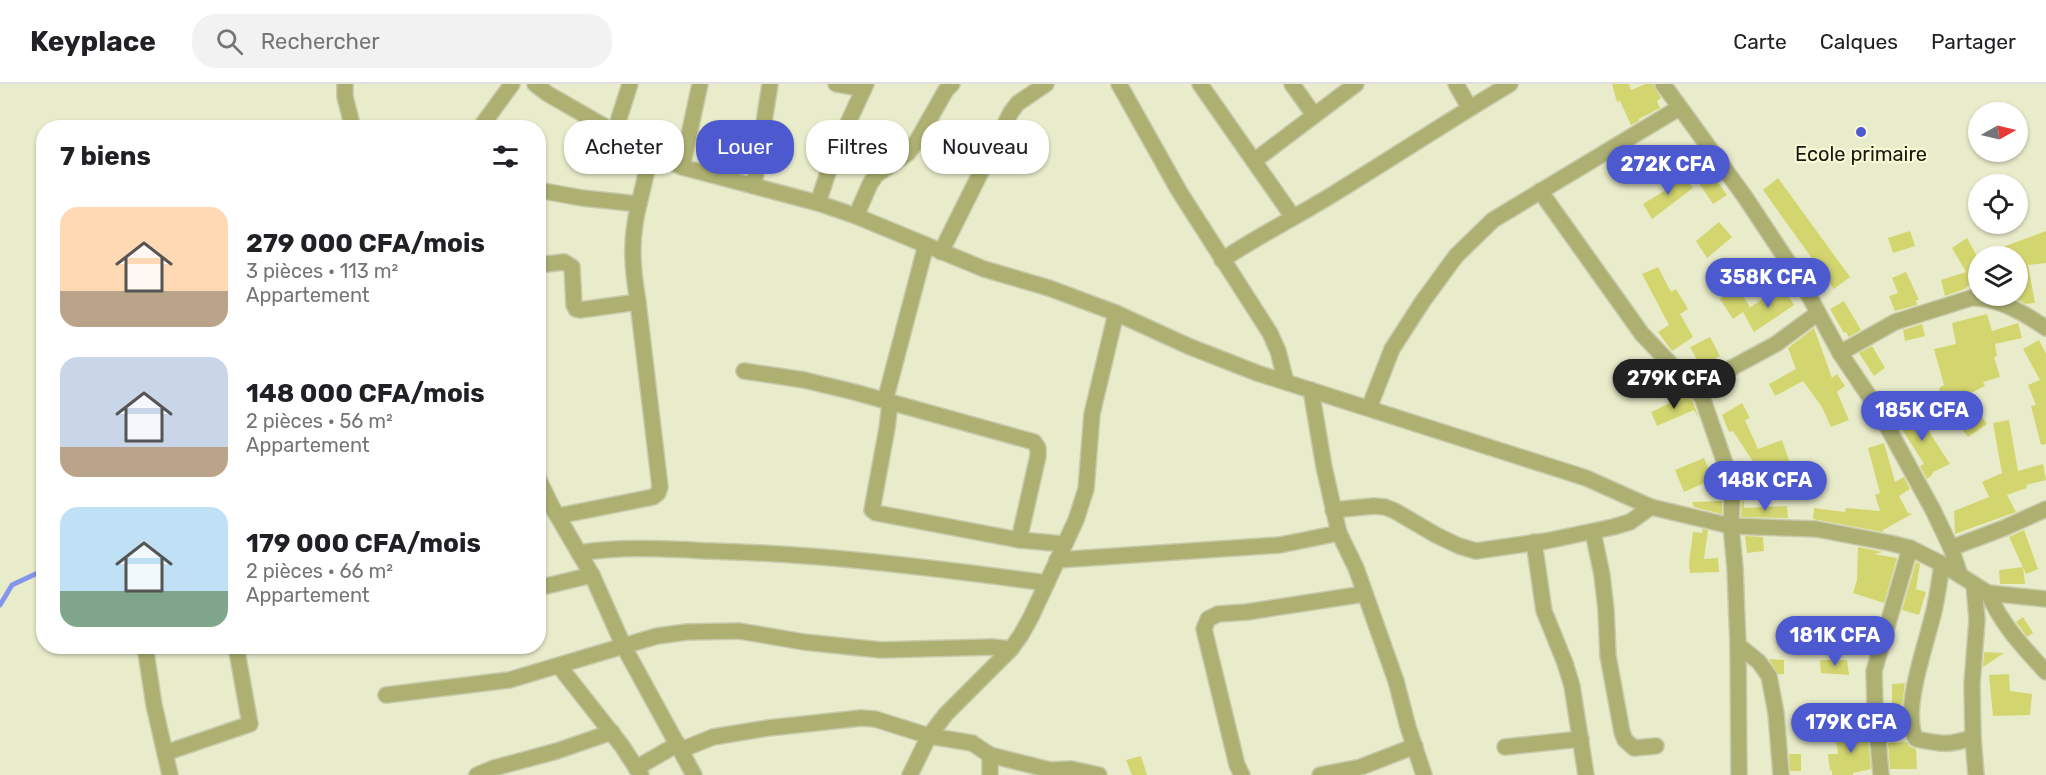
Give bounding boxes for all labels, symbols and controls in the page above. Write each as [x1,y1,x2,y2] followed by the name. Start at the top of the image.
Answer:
[192,14,612,68] search box
[30,25,156,58] text: Keyplace
[213,25,246,58] icon: search
[261,28,380,55] text: Rechercher
[1733,29,1787,54] text: Carte
[1820,29,1898,54] text: Calques
[1931,29,2016,54] text: Partager
[1968,102,2028,162] north arrow
[1968,102,2028,306] map controls
[564,120,684,174] chip: Acheter
[696,120,794,174] chip: Louer
[806,120,909,174] chip: Filtres
[921,120,1049,174] chip: Nouveau
[1854,125,1868,139] marker: Ecole primaire
[489,140,522,173] icon: filters
[60,141,151,172] text: 7 biens
[1795,142,1927,166] place label: Ecole primaire
[1606,145,1730,196] pin: 272K CFA
[1621,152,1715,176] text: 272K CFA
[1968,174,2028,234] button: locate
[246,228,485,259] text: 279 000 CFA/mois
[108,231,180,303] icon: home
[1968,246,2028,306] button: layers
[1706,258,1830,309] pin: 358K CFA
[246,259,398,283] text: 3 pièces · 113 m²
[1719,265,1817,289] text: 358K CFA
[246,283,370,307] text: Appartement
[1612,359,1736,410] pin: 279K CFA
[1627,366,1721,390] text: 279K CFA
[246,378,485,409] text: 148 000 CFA/mois
[108,381,180,453] icon: home
[1860,391,1984,442] pin: 185K CFA
[1875,398,1969,422] text: 185K CFA
[246,409,393,433] text: 2 pièces · 56 m²
[246,433,370,457] text: Appartement
[1703,461,1827,512] pin: 148K CFA
[1718,468,1812,492] text: 148K CFA
[246,528,481,559] text: 179 000 CFA/mois
[108,531,180,603] icon: home
[246,559,393,583] text: 2 pièces · 66 m²
[246,583,370,607] text: Appartement
[1773,616,1897,667] pin: 181K CFA
[1790,623,1880,647] text: 181K CFA
[1789,703,1913,754] pin: 179K CFA
[1805,710,1897,734] text: 179K CFA

